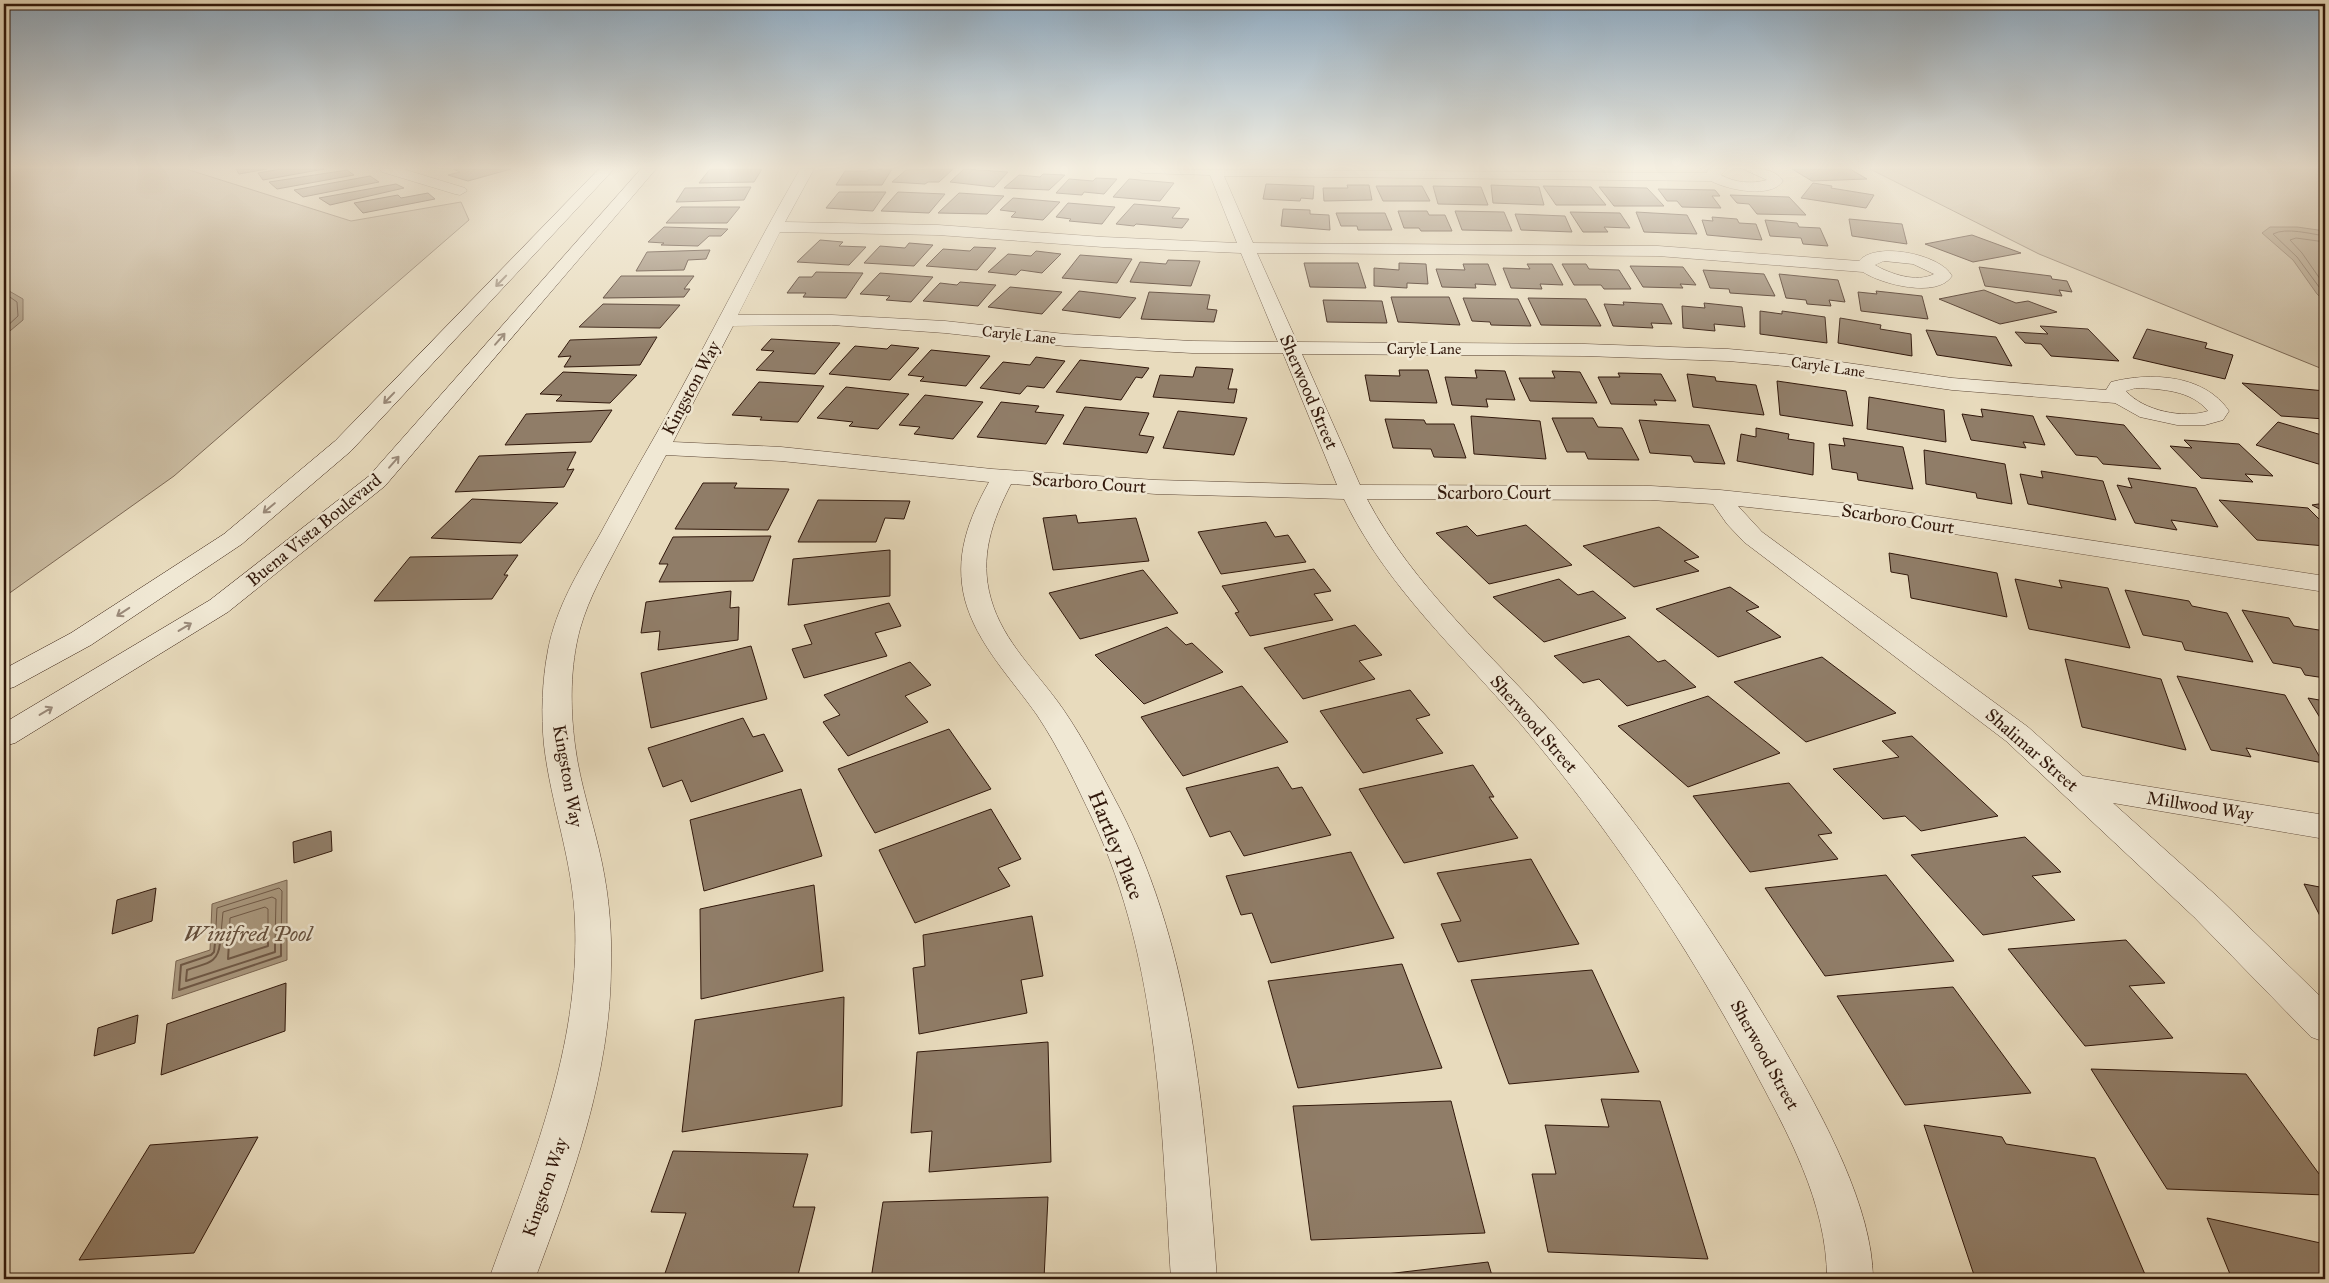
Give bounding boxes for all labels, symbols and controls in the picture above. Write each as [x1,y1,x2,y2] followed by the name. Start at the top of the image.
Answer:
[495,274,507,287] one-way arrow
[981,322,1057,348] street label: Caryle Lane
[1275,331,1343,453] street label: Sherwood Street
[495,332,506,345] one-way arrow
[657,337,726,439] street label: Kingston Way
[1387,340,1461,358] street label: Caryle Lane
[1790,353,1866,381] street label: Caryle Lane
[383,392,395,405] one-way arrow
[388,455,400,468] one-way arrow
[1031,468,1147,498] street label: Scarboro Court
[242,469,386,591] street label: Buena Vista Boulevard
[1437,482,1552,504] street label: Scarboro Court
[1840,499,1957,539] street label: Scarboro Court
[263,503,276,514] one-way arrow
[116,607,130,617] one-way arrow
[177,621,191,631] one-way arrow
[1486,671,1583,778] street label: Sherwood Street
[1981,704,2083,797] street label: Shalimar Street
[38,705,52,715] one-way arrow
[547,723,588,830] street label: Kingston Way
[1082,787,1150,903] street label: Hartley Place
[2145,787,2256,825] street label: Millwood Way
[184,920,314,947] water label: Winifred Pool
[1726,996,1805,1114] street label: Sherwood Street
[518,1134,573,1240] street label: Kingston Way

